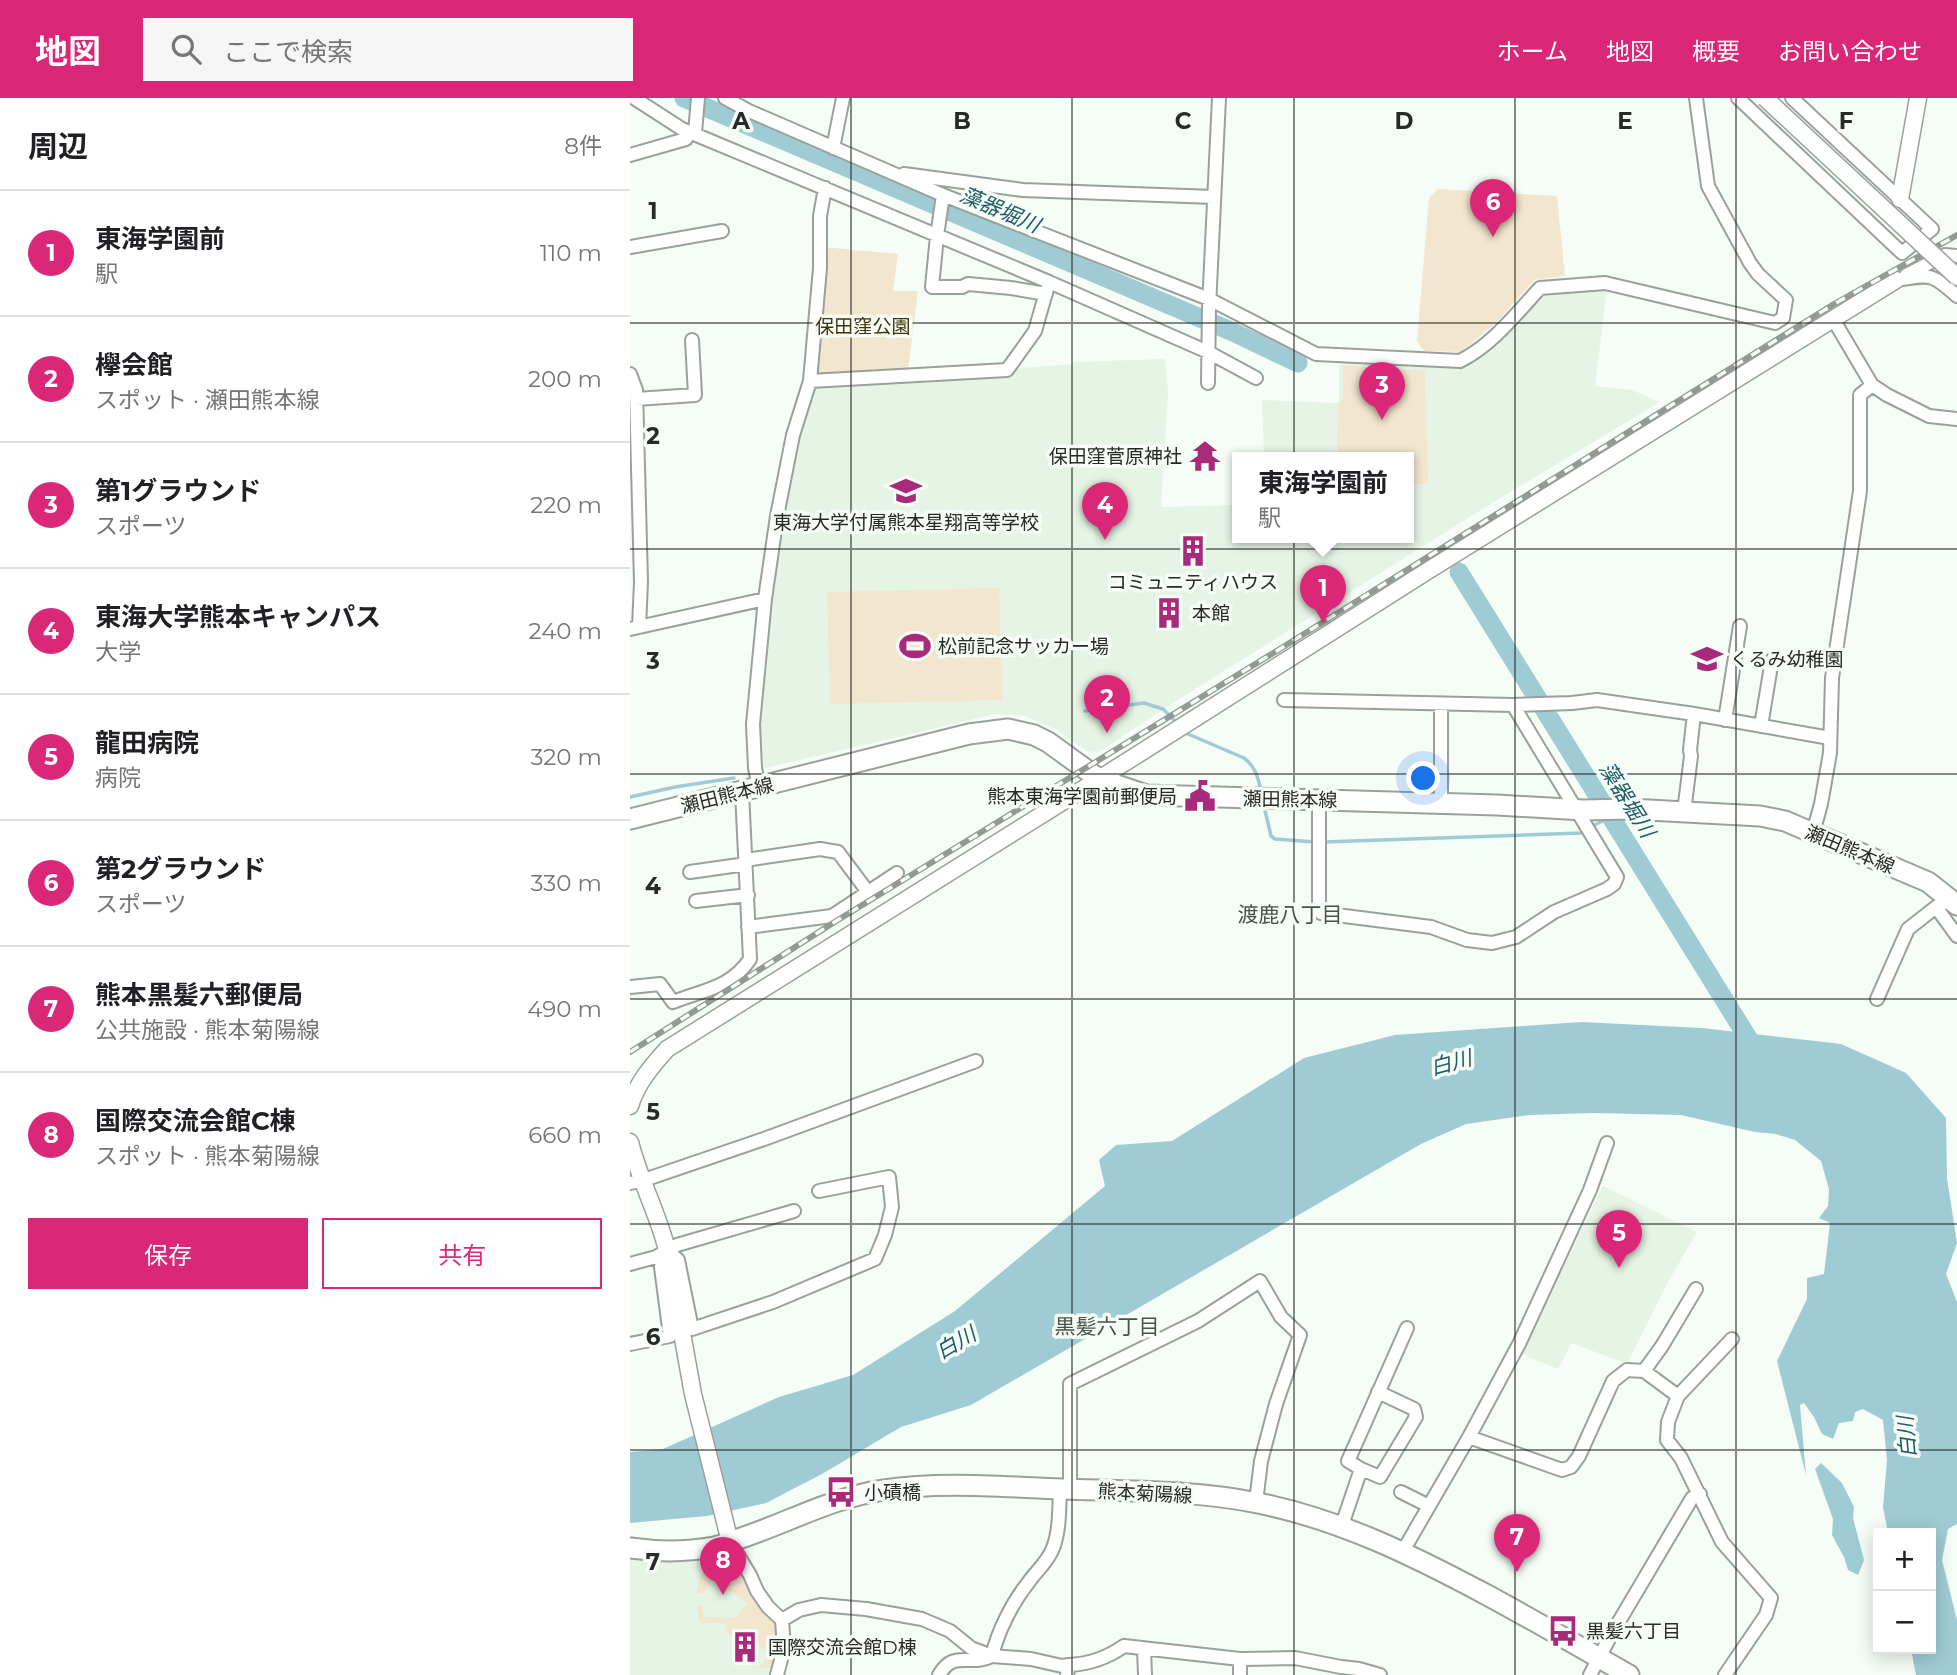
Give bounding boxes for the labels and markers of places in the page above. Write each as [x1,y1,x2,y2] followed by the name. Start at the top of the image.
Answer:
[1470,179,1516,237] pin: 6
[1359,362,1405,420] pin: 3
[1188,439,1222,473] temple icon: 保田窪菅原神社
[1049,445,1182,468] place label: 保田窪菅原神社
[889,474,923,508] school or university icon: 東海大学付属熊本星翔高等学校
[1082,482,1128,540] pin: 4
[773,511,1039,534] place label: 東海大学付属熊本星翔高等学校
[1176,534,1210,568] building icon: コミュニティハウス
[1300,565,1346,623] pin: 1
[1108,571,1278,594] place label: コミュニティハウス
[1152,596,1186,630] building icon: 本館
[1192,602,1230,625] place label: 本館
[898,629,932,663] sports icon: 松前記念サッカー場
[938,635,1109,658] place label: 松前記念サッカー場
[1690,642,1724,676] school or university icon: くるみ幼稚園
[1730,648,1844,671] place label: くるみ幼稚園
[1084,675,1130,733] pin: 2
[1183,779,1217,813] public building icon: 熊本東海学園前郵便局
[987,785,1177,808] place label: 熊本東海学園前郵便局
[1596,1210,1642,1268] pin: 5
[824,1475,858,1509] bus stop icon: 小磧橋
[864,1481,921,1504] place label: 小磧橋
[1494,1514,1540,1572] pin: 7
[700,1537,746,1595] pin: 8
[1546,1614,1580,1648] bus stop icon: 黒髪六丁目
[1586,1620,1681,1643] place label: 黒髪六丁目
[728,1630,762,1664] building icon: 国際交流会館D棟
[768,1636,917,1659] place label: 国際交流会館D棟

